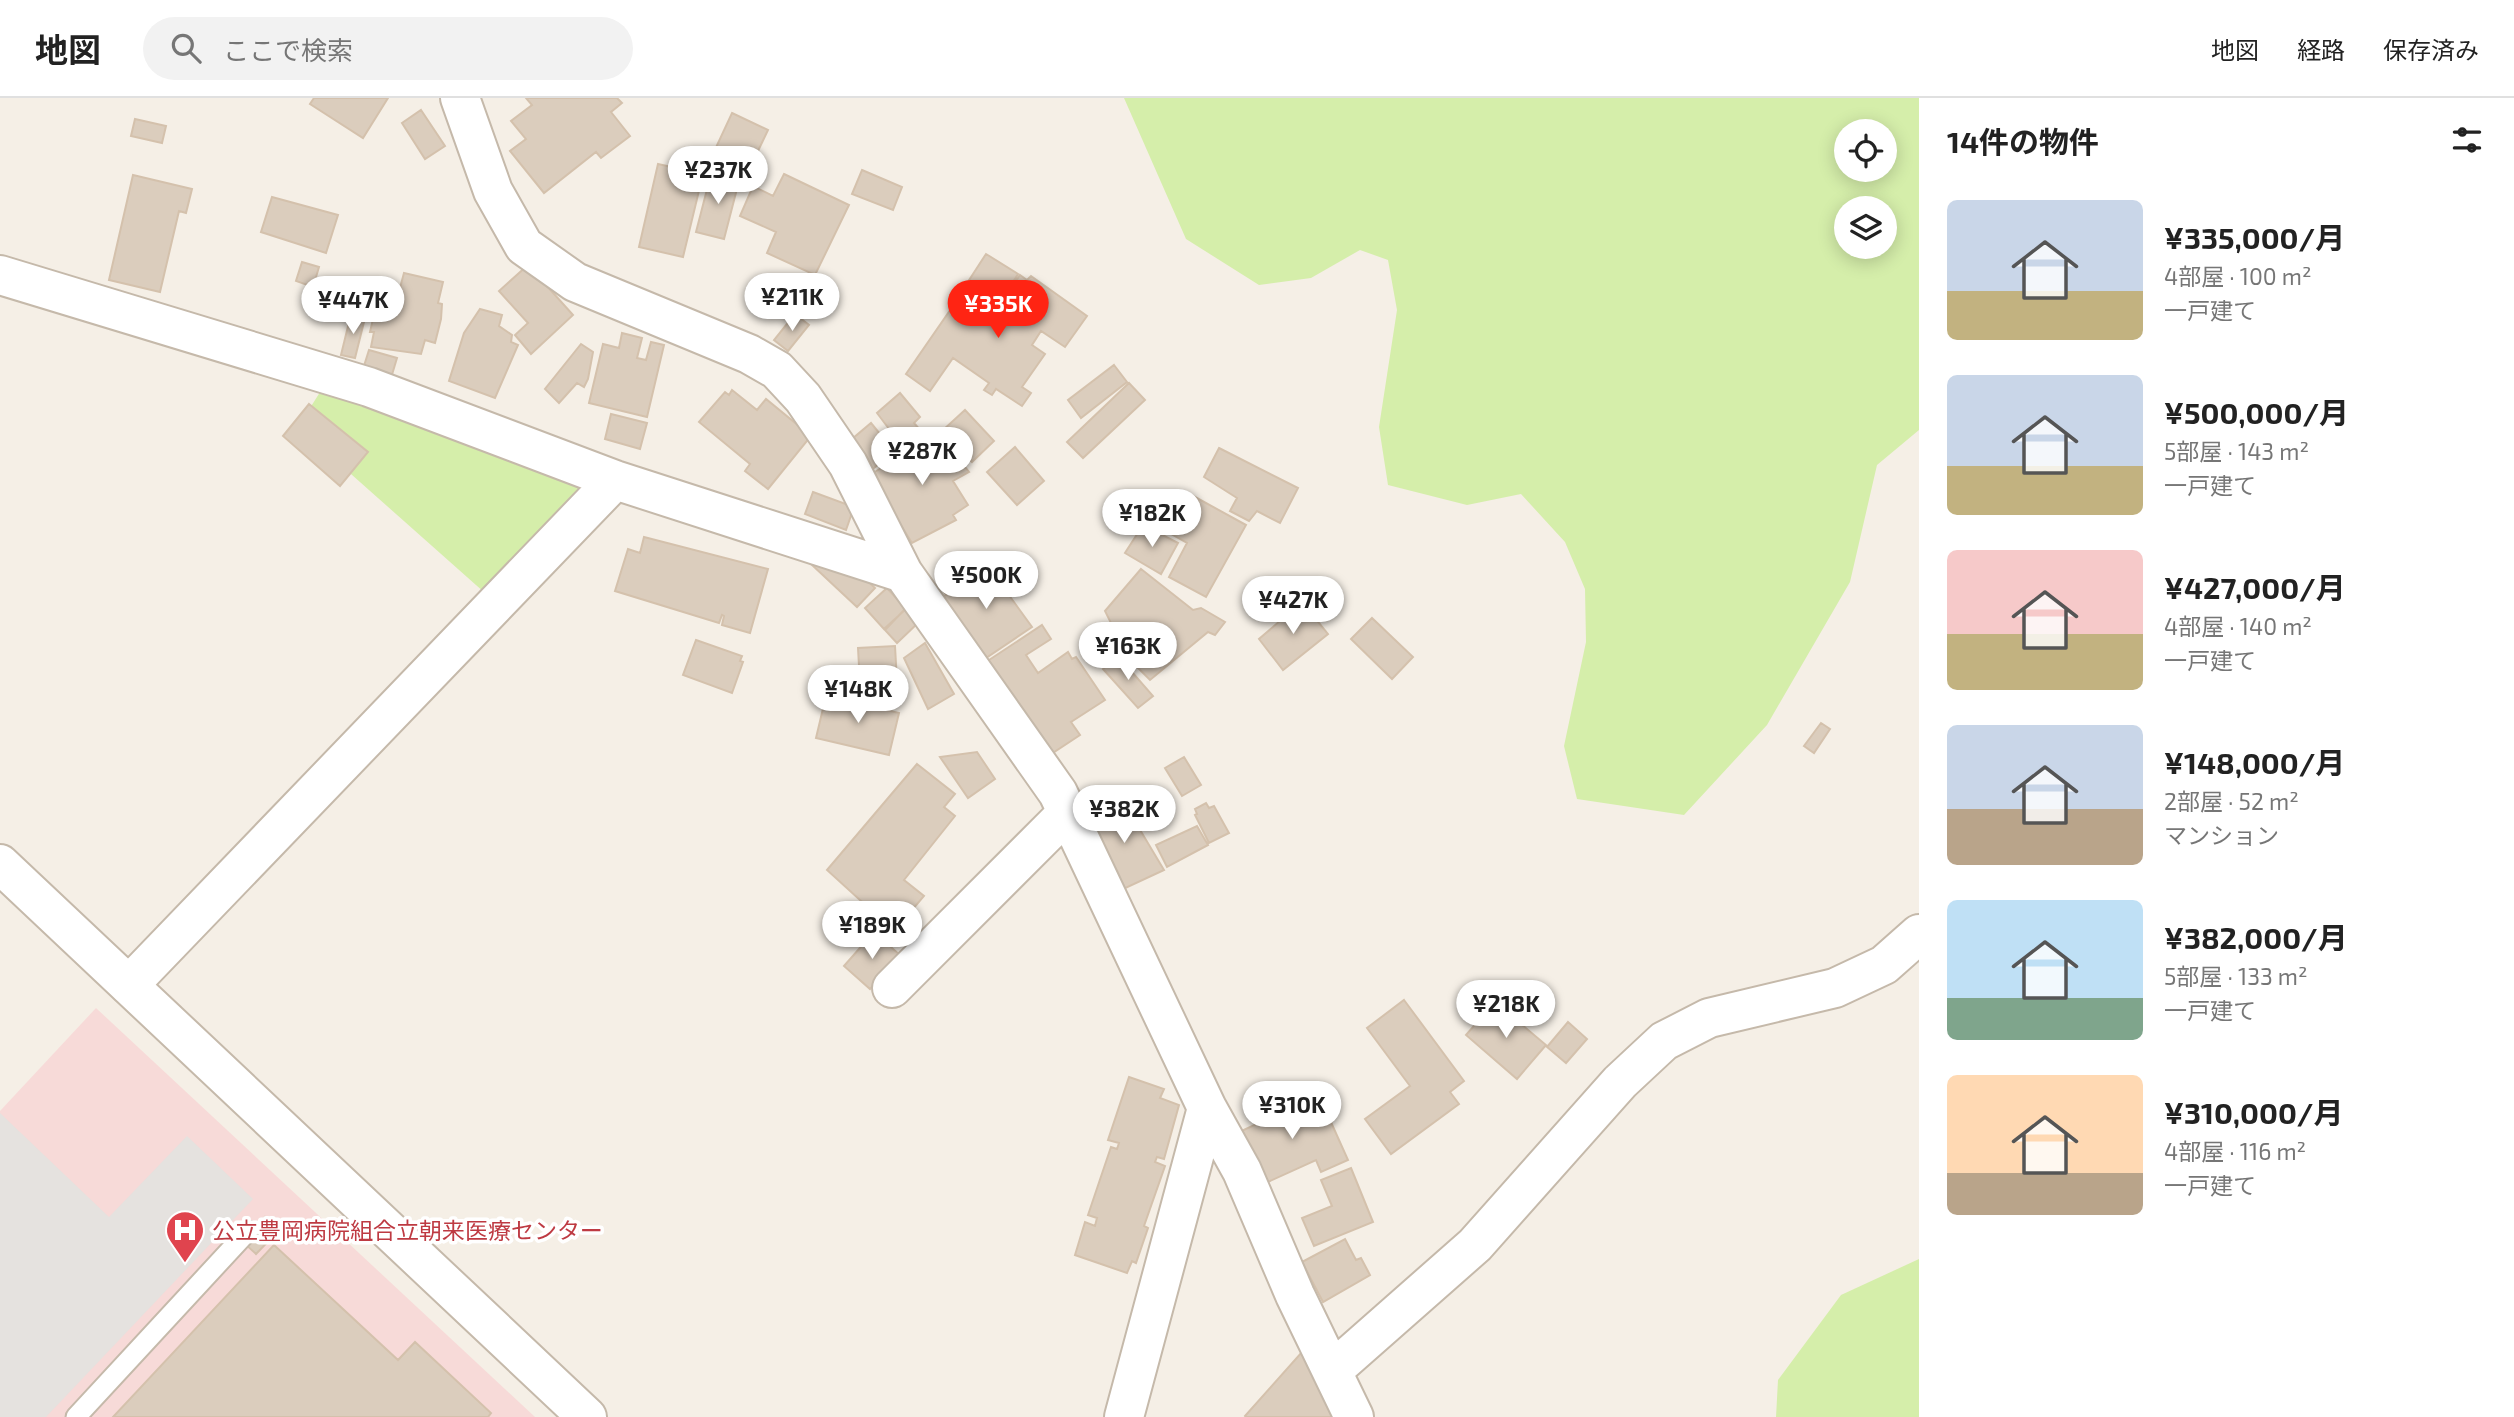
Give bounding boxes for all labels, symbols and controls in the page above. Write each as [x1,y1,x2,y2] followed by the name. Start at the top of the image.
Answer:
[143,17,633,80] search box
[35,29,101,69] text: 地図
[167,29,205,67] icon: search
[223,34,353,65] text: ここで検索
[2211,35,2259,64] text: 地図
[2297,35,2345,64] text: 経路
[2383,35,2479,64] text: 保存済み
[1834,119,1897,259] map controls
[1834,119,1897,182] button: locate
[2448,121,2486,159] icon: filters
[1947,123,2099,159] text: 14件の物件
[669,146,767,206] pin: ¥237K
[684,155,752,183] text: ¥237K
[1834,196,1897,259] button: layers
[2164,219,2345,255] text: ¥335,000/月
[2003,228,2087,312] icon: home
[2164,262,2312,290] text: 4部屋 · 100 m²
[743,274,841,333] pin: ¥211K
[304,276,402,336] pin: ¥447K
[949,280,1047,340] pin: ¥335K
[760,282,824,310] text: ¥211K
[317,285,389,313] text: ¥447K
[964,289,1032,317] text: ¥335K
[2164,296,2256,324] text: 一戸建て
[2164,394,2349,430] text: ¥500,000/月
[2003,403,2087,487] icon: home
[873,428,971,487] pin: ¥287K
[887,436,957,464] text: ¥287K
[2164,437,2309,465] text: 5部屋 · 143 m²
[2164,471,2256,499] text: 一戸建て
[1103,490,1201,549] pin: ¥182K
[1118,498,1186,526] text: ¥182K
[937,552,1035,611] pin: ¥500K
[950,560,1022,588] text: ¥500K
[2164,569,2346,605] text: ¥427,000/月
[1244,576,1342,636] pin: ¥427K
[2003,578,2087,662] icon: home
[1258,585,1328,613] text: ¥427K
[2164,612,2312,640] text: 4部屋 · 140 m²
[1079,622,1177,682] pin: ¥163K
[1095,631,1161,659] text: ¥163K
[2164,646,2256,674] text: 一戸建て
[809,666,907,725] pin: ¥148K
[824,674,892,702] text: ¥148K
[2164,744,2345,780] text: ¥148,000/月
[2003,753,2087,837] icon: home
[1075,786,1173,845] pin: ¥382K
[2164,787,2299,815] text: 2部屋 · 52 m²
[1089,794,1159,822] text: ¥382K
[2164,821,2279,849] text: マンション
[823,902,921,961] pin: ¥189K
[838,910,906,938] text: ¥189K
[2164,919,2348,955] text: ¥382,000/月
[2003,928,2087,1012] icon: home
[2164,962,2308,990] text: 5部屋 · 133 m²
[1457,981,1555,1040] pin: ¥218K
[1472,989,1540,1017] text: ¥218K
[2164,996,2256,1024] text: 一戸建て
[1243,1082,1341,1141] pin: ¥310K
[1258,1090,1326,1118] text: ¥310K
[2164,1094,2343,1130] text: ¥310,000/月
[2003,1103,2087,1187] icon: home
[2164,1137,2306,1165] text: 4部屋 · 116 m²
[2164,1171,2256,1199] text: 一戸建て
[164,1209,206,1264] hospital icon: 公立豊岡病院組合立朝来医療センター
[212,1216,603,1244] place label: 公立豊岡病院組合立朝来医療センター

